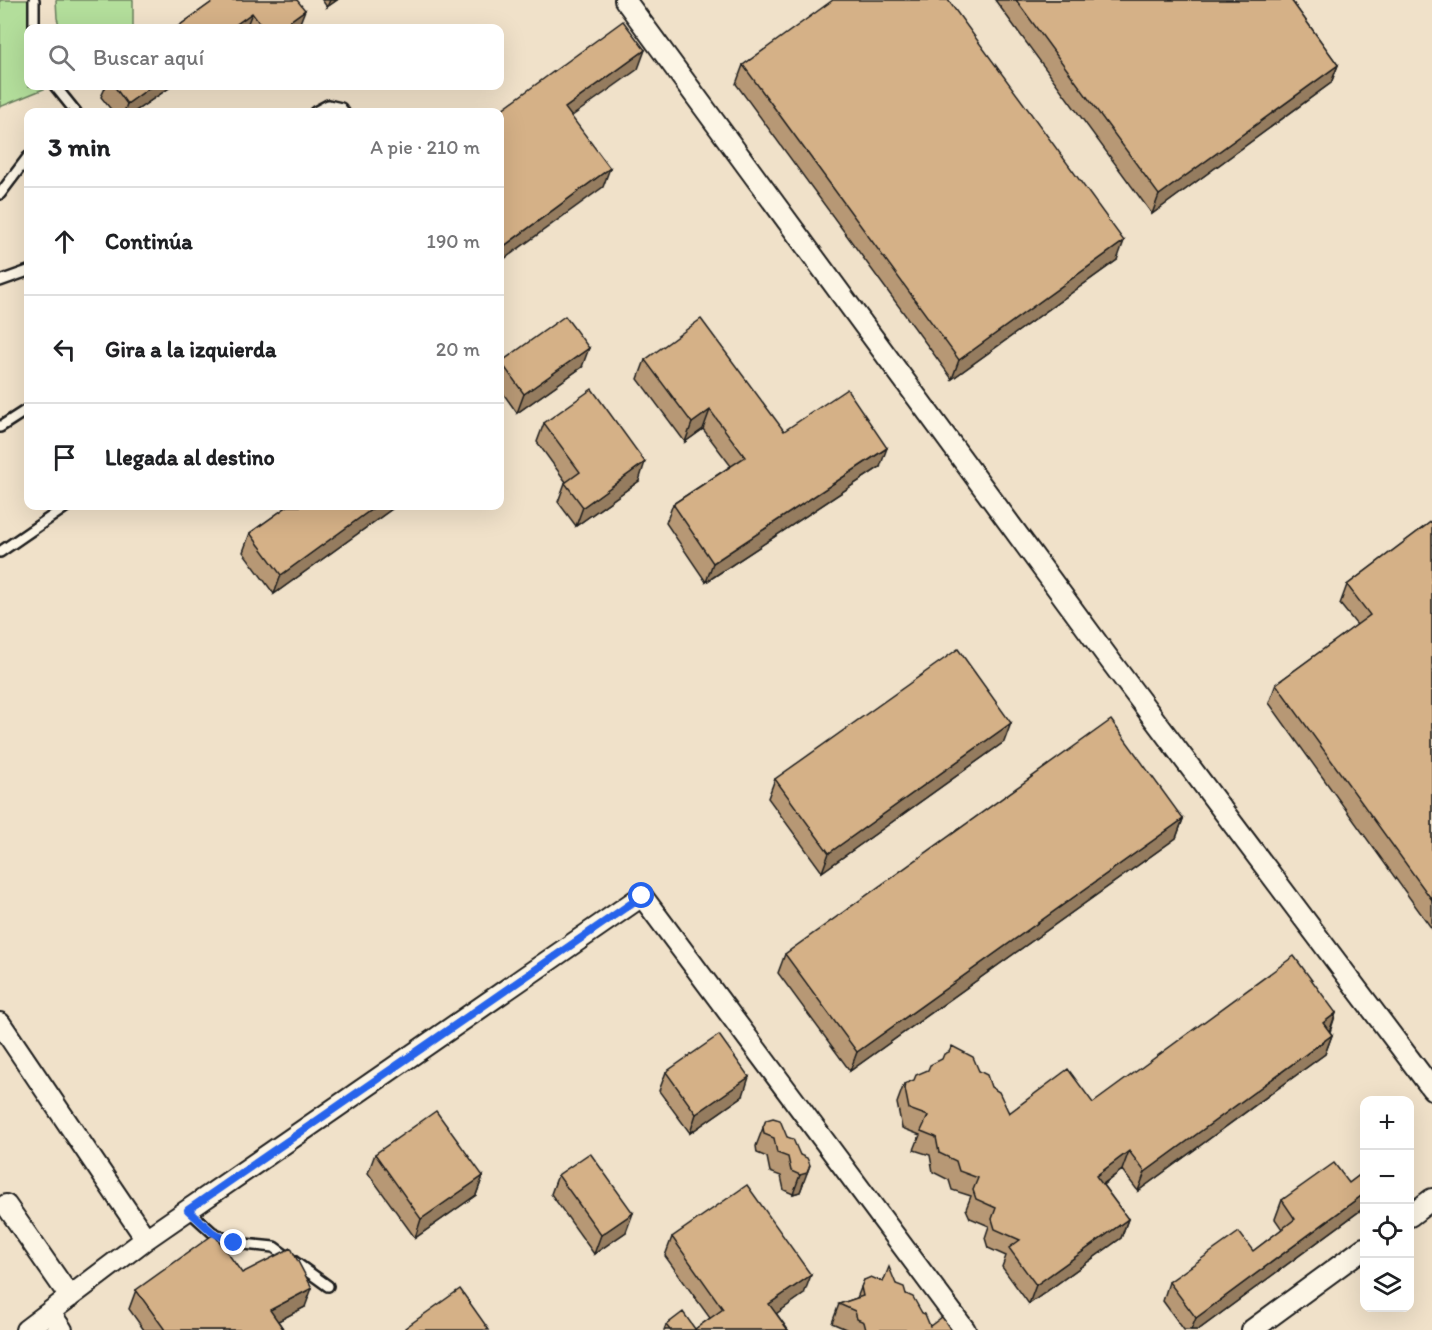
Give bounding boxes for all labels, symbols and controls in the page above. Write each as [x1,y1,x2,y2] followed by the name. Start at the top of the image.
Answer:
[24,24,504,90] search box
[45,41,78,74] icon: search
[93,44,204,71] text: Buscar aquí
[48,131,110,163] text: 3 min
[370,135,480,159] text: A pie · 210 m
[48,225,81,258] icon: ahead
[105,228,193,255] text: Continúa
[427,229,480,253] text: 190 m
[48,333,81,366] icon: left
[105,336,276,363] text: Gira a la izquierda
[436,337,480,361] text: 20 m
[48,441,81,474] icon: arrive
[105,444,275,471] text: Llegada al destino
[628,882,654,908] route start
[1360,1096,1414,1312] map controls
[1360,1096,1414,1150] button: +
[1360,1150,1414,1204] button: −
[1360,1204,1414,1258] button: locate
[220,1229,246,1255] route end
[1360,1258,1414,1312] button: layers

